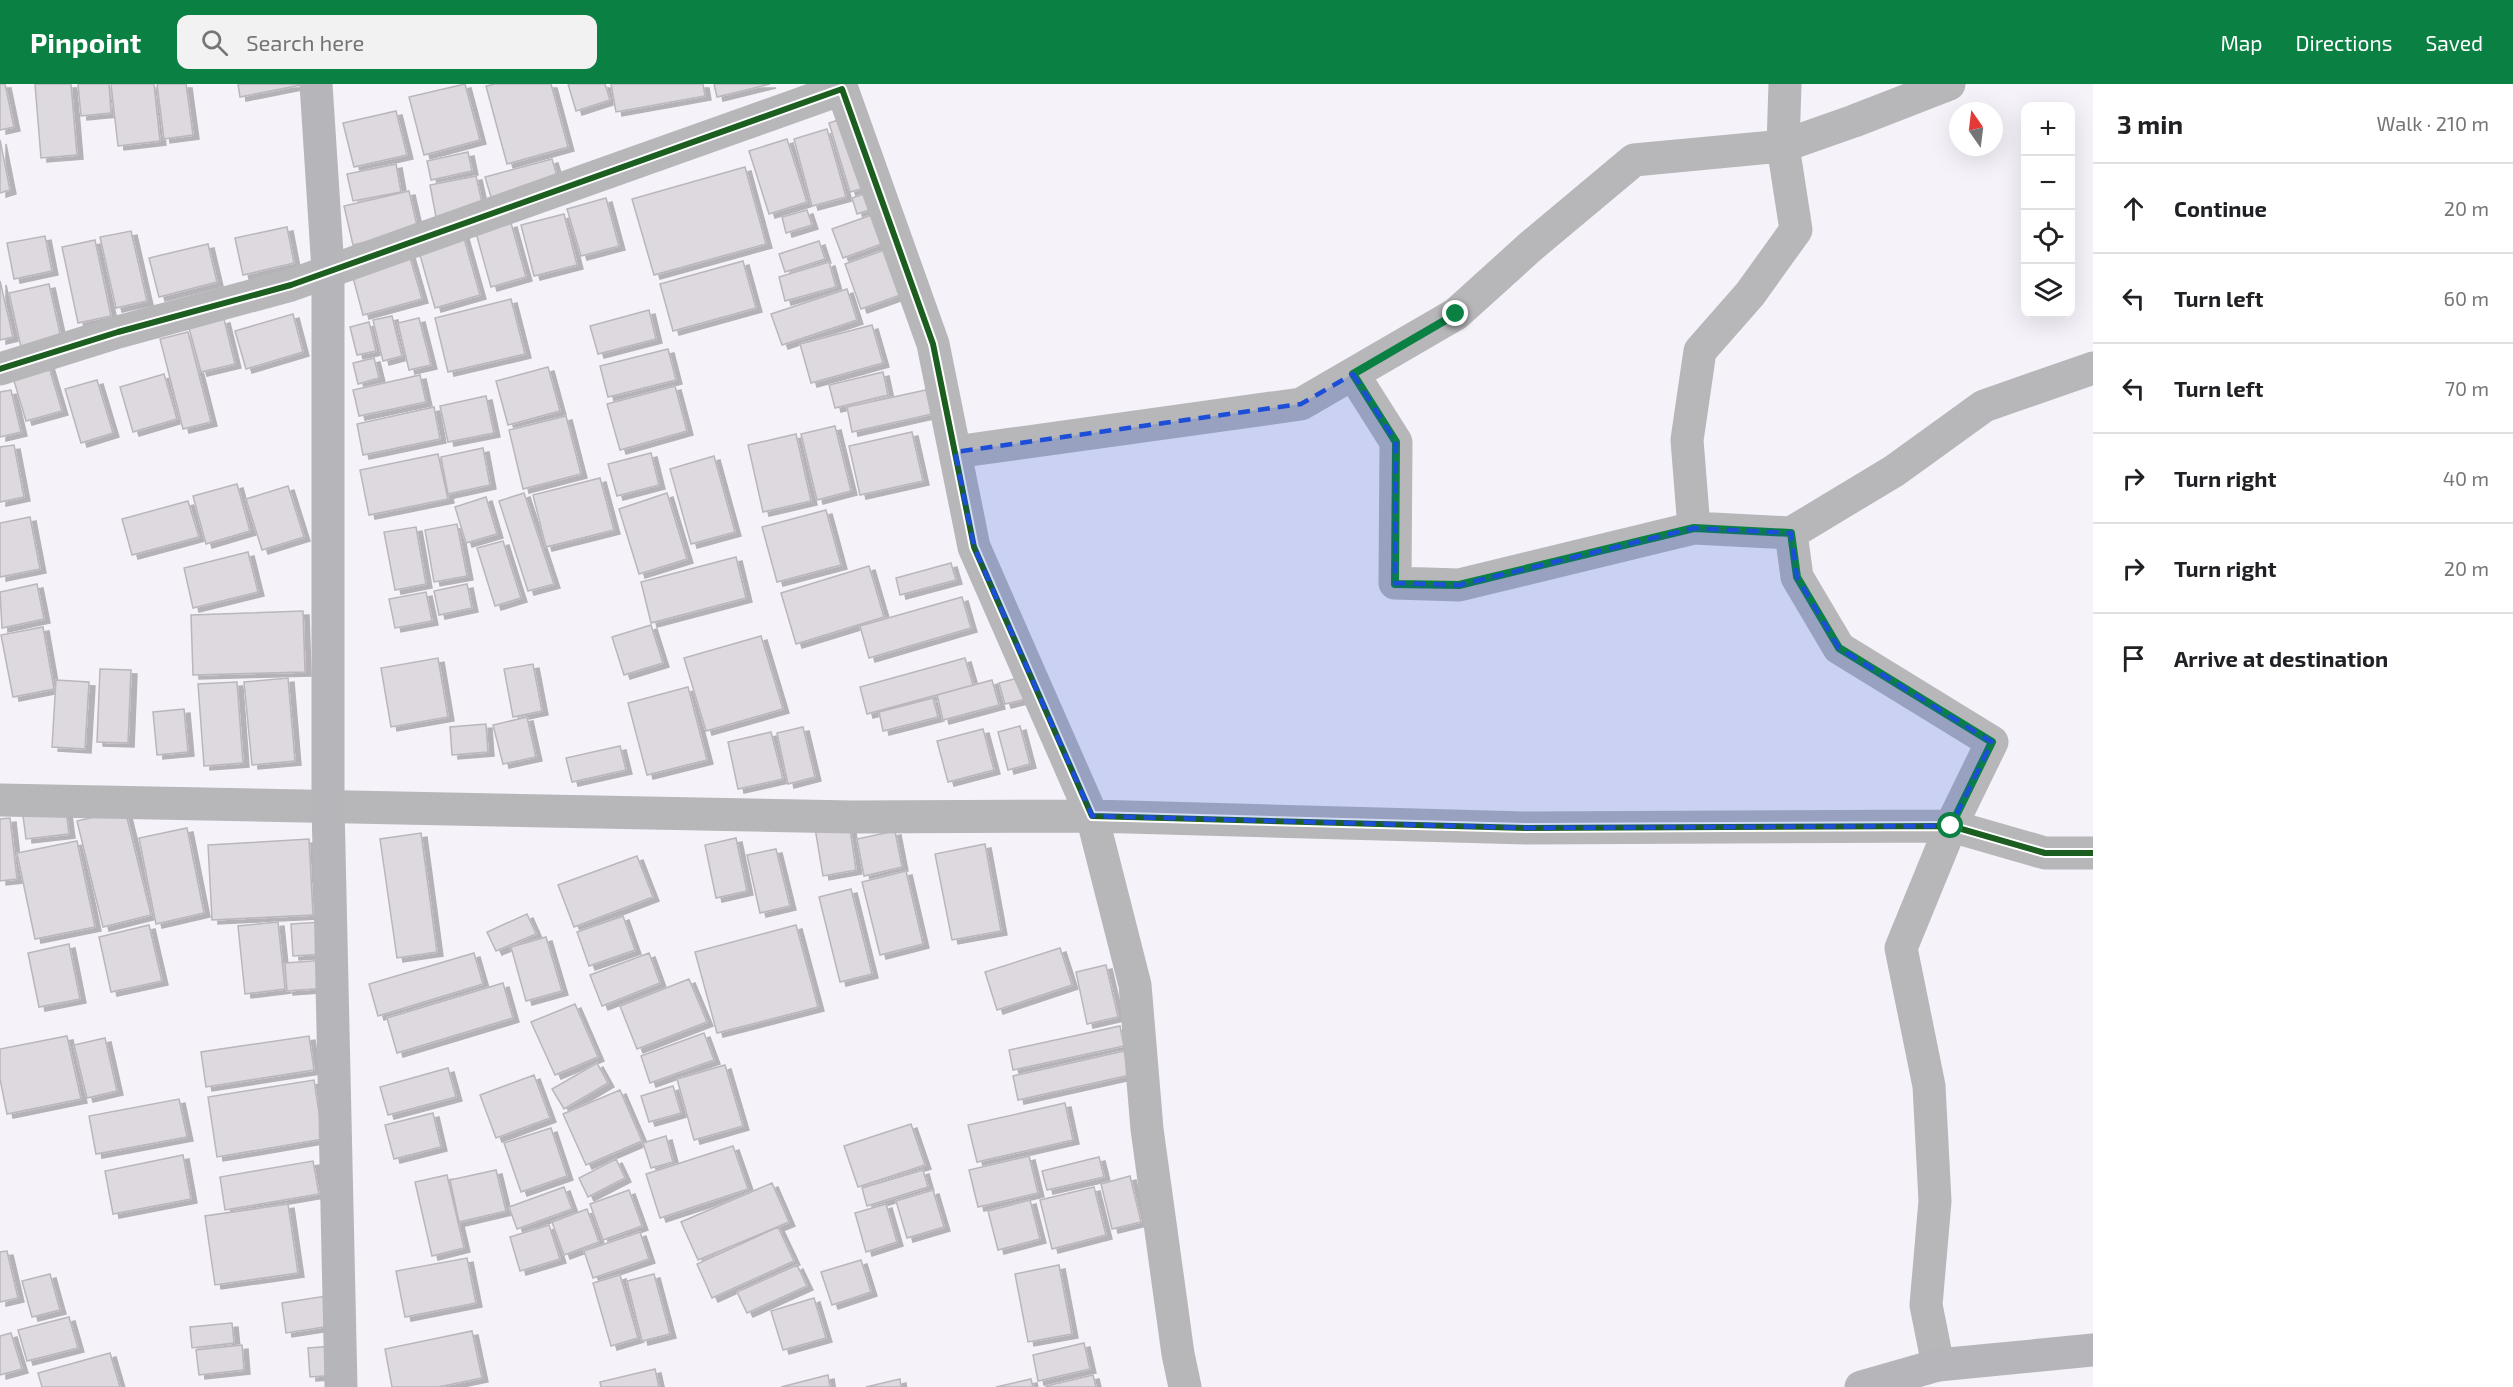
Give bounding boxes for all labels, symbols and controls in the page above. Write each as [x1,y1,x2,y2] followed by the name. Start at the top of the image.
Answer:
[177,15,597,69] search box
[30,25,141,59] text: Pinpoint
[198,26,231,59] icon: search
[246,29,364,55] text: Search here
[2220,30,2263,55] text: Map
[2296,30,2392,55] text: Directions
[2425,30,2483,55] text: Saved
[1949,102,2003,156] north arrow
[2021,102,2075,318] map controls
[2021,102,2075,156] button: +
[2117,108,2183,139] text: 3 min
[2377,111,2489,135] text: Walk · 210 m
[2021,156,2075,210] button: −
[2117,192,2150,225] icon: ahead
[2174,195,2267,221] text: Continue
[2444,196,2489,220] text: 20 m
[2021,210,2075,264] button: locate
[2021,264,2075,318] button: layers
[2117,282,2150,315] icon: left
[2174,285,2263,311] text: Turn left
[2444,286,2489,310] text: 60 m
[1442,300,1468,326] route end
[2117,372,2150,405] icon: left
[2174,375,2263,401] text: Turn left
[2445,376,2489,400] text: 70 m
[2117,462,2150,495] icon: right
[2174,465,2276,491] text: Turn right
[2443,466,2489,490] text: 40 m
[2117,552,2150,585] icon: right
[2174,555,2276,581] text: Turn right
[2444,556,2489,580] text: 20 m
[2117,642,2150,675] icon: arrive
[2174,645,2388,671] text: Arrive at destination
[1937,812,1963,838] route start

